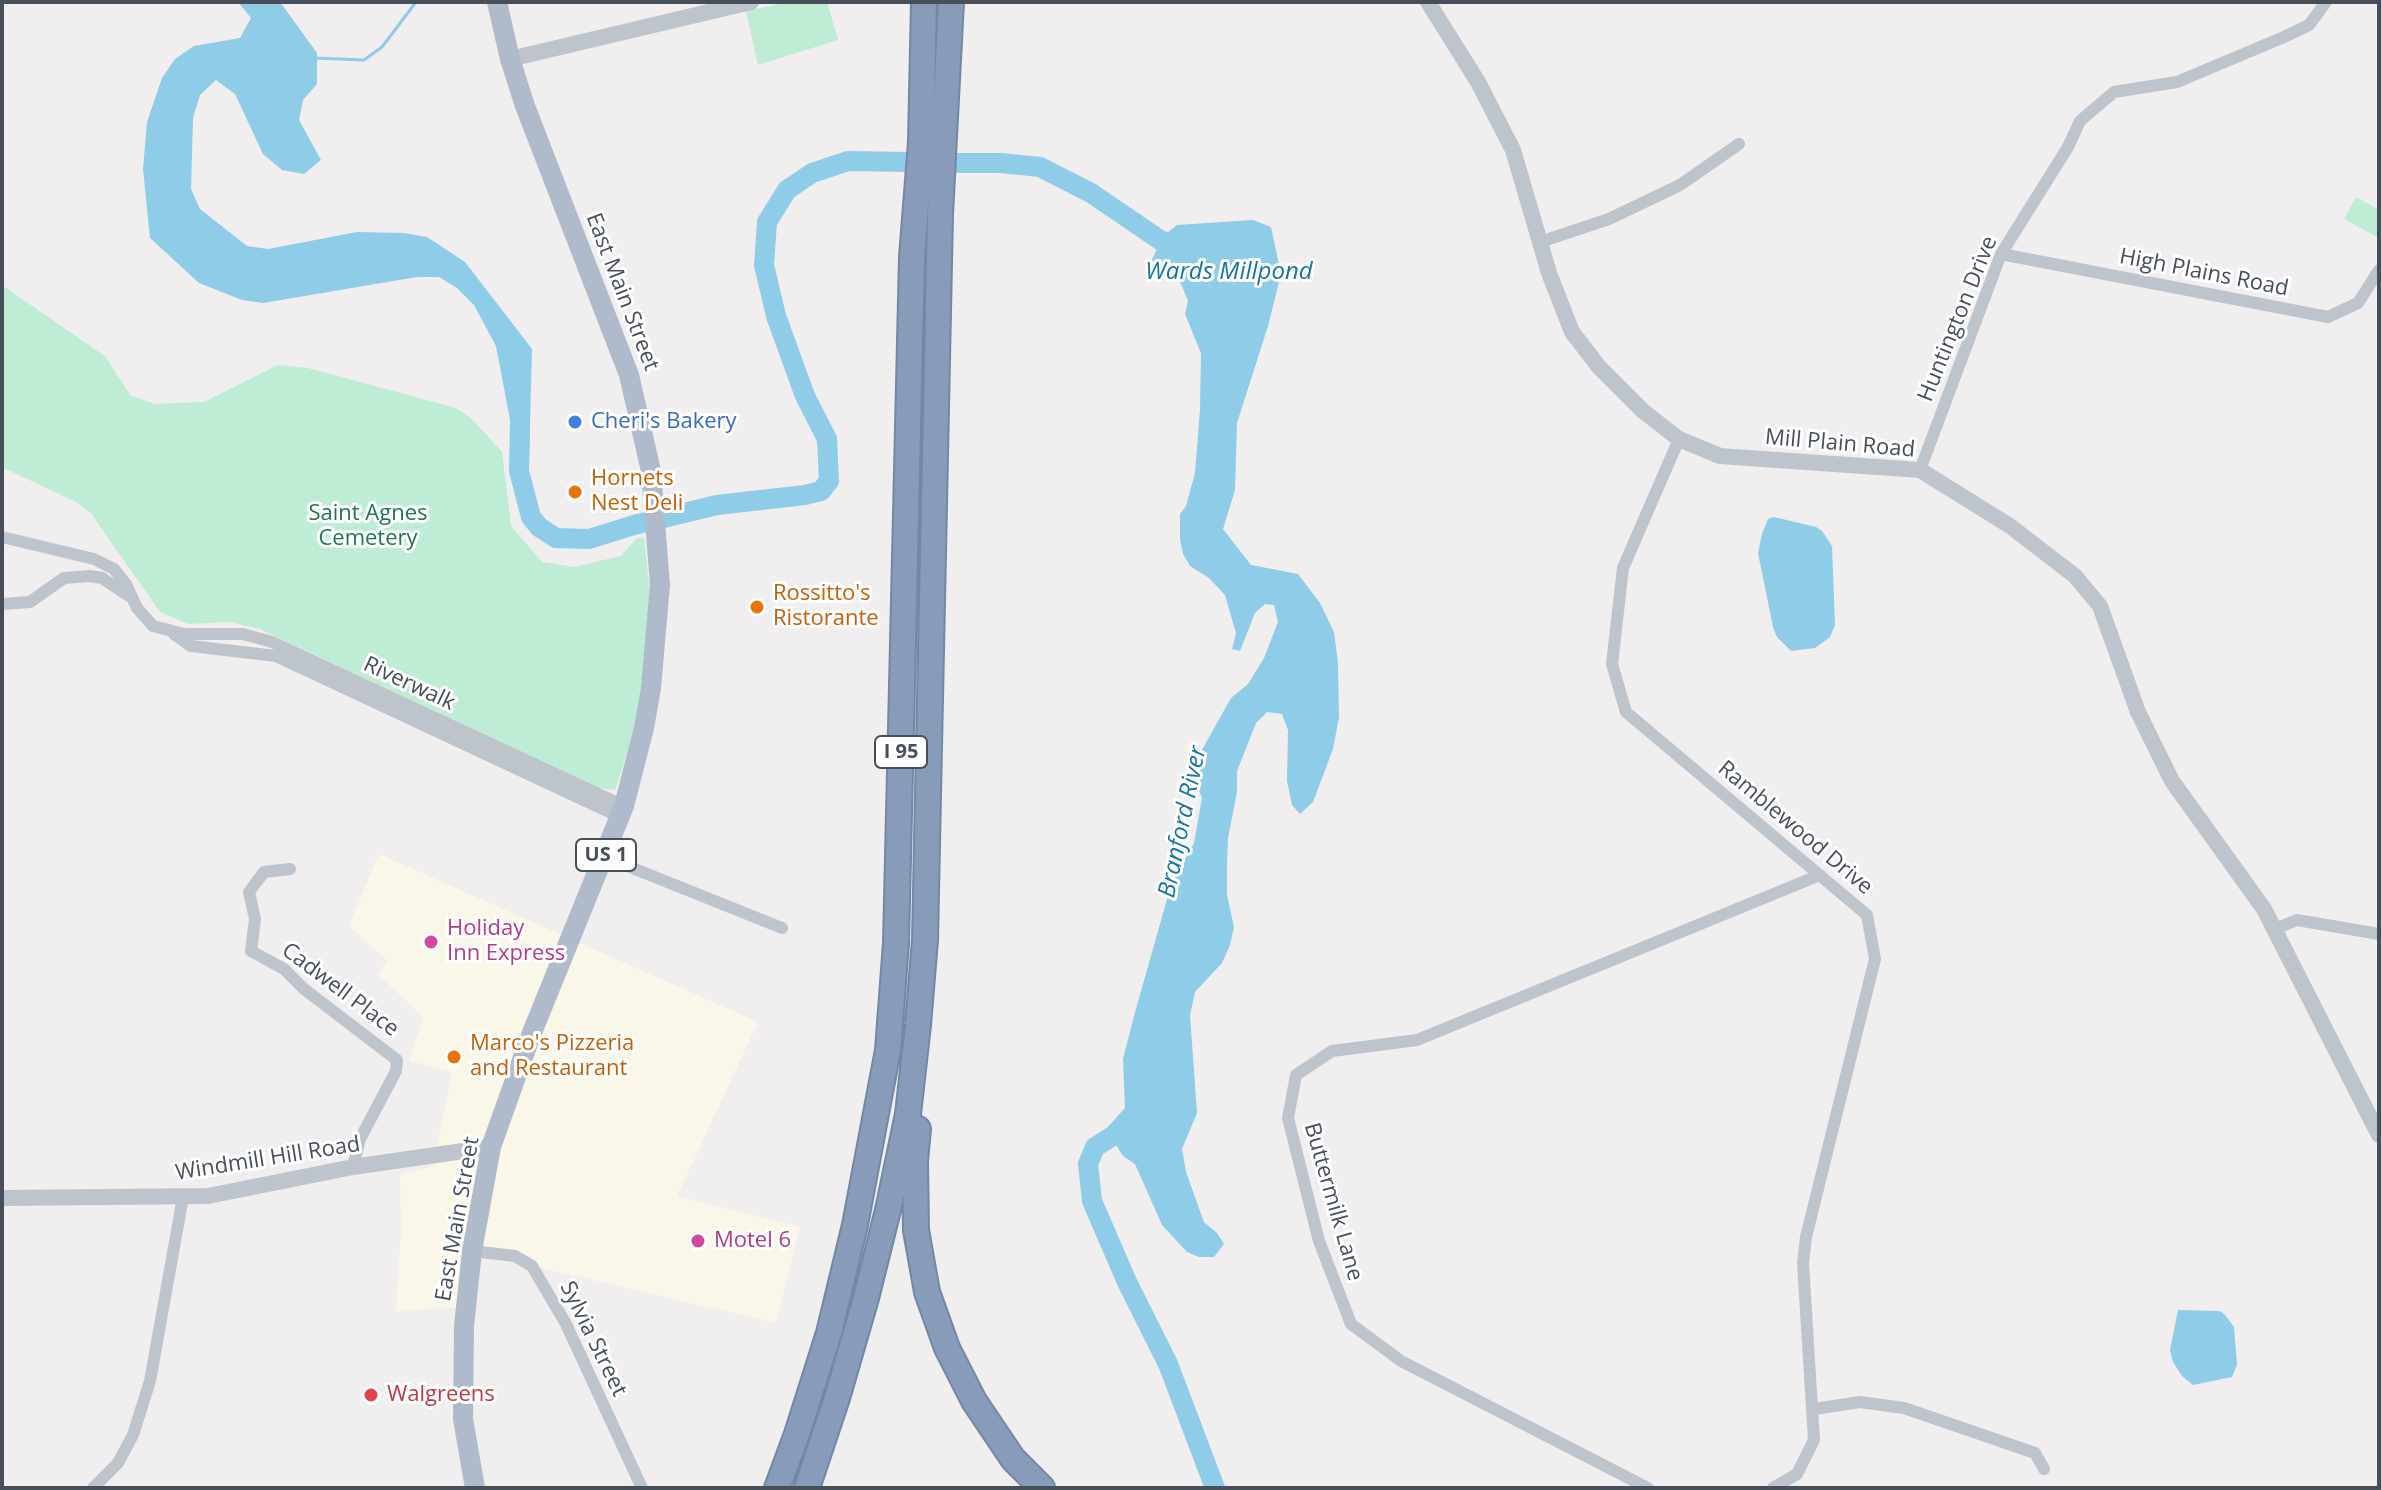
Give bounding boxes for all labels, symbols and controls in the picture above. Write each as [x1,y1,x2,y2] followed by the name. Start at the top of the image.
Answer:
[580,209,664,375] street label: East Main Street
[1913,232,2003,406] street label: Huntington Drive
[2117,244,2291,302] street label: High Plains Road
[1145,258,1313,286] water label: Wards Millpond
[591,409,737,435] place label: Cheri's Bakery
[566,413,584,431] marker: Cheri's Bakery
[1764,424,1916,464] street label: Mill Plain Road
[591,466,683,518] place label: Hornets Nest Deli
[566,483,584,501] marker: Hornets Nest Deli
[308,501,428,552] park label: Saint Agnes Cemetery
[773,581,879,632] place label: Rossitto's Ristorante
[748,598,766,616] marker: Rossitto's Ristorante
[359,651,459,717] street label: Riverwalk
[875,736,927,768] road number: I 95
[1153,744,1213,900] water label: Branford River
[1712,756,1878,900] street label: Ramblewood Drive
[576,839,636,871] road number: US 1
[447,916,565,968] place label: Holiday Inn Express
[422,933,440,951] marker: Holiday Inn Express
[276,937,404,1043] street label: Cadwell Place
[470,1031,634,1082] place label: Marco's Pizzeria and Restaurant
[445,1048,463,1066] marker: Marco's Pizzeria and Restaurant
[1298,1120,1368,1284] street label: Buttermilk Lane
[174,1131,362,1187] street label: Windmill Hill Road
[431,1135,485,1303] street label: East Main Street
[714,1228,791,1254] place label: Motel 6
[689,1232,707,1250] marker: Motel 6
[554,1277,632,1401] street label: Sylvia Street
[387,1382,495,1408] place label: Walgreens
[362,1386,380,1404] marker: Walgreens

